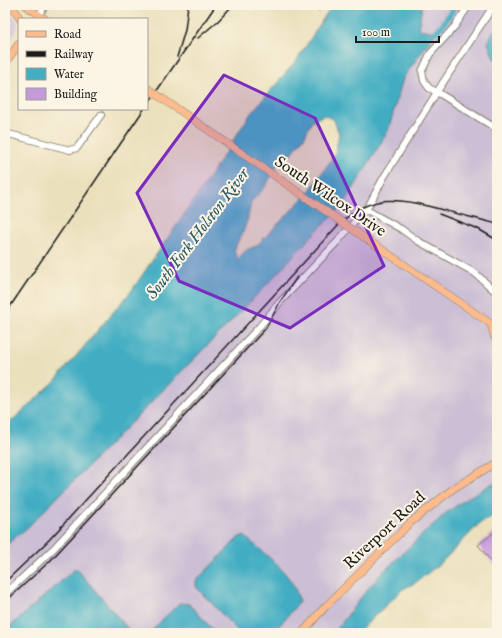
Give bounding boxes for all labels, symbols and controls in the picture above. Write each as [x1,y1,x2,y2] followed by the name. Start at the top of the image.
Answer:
[18,18,148,110] legend
[356,18,439,44] scale bar
[362,25,390,40] text: 100 m
[54,27,82,42] text: Road
[54,47,93,62] text: Railway
[54,67,85,82] text: Water
[54,87,98,102] text: Building
[270,152,390,242] street label: South Wilcox Drive
[142,163,255,304] water label: South Fork Holston River
[340,488,430,574] street label: Riverport Road

